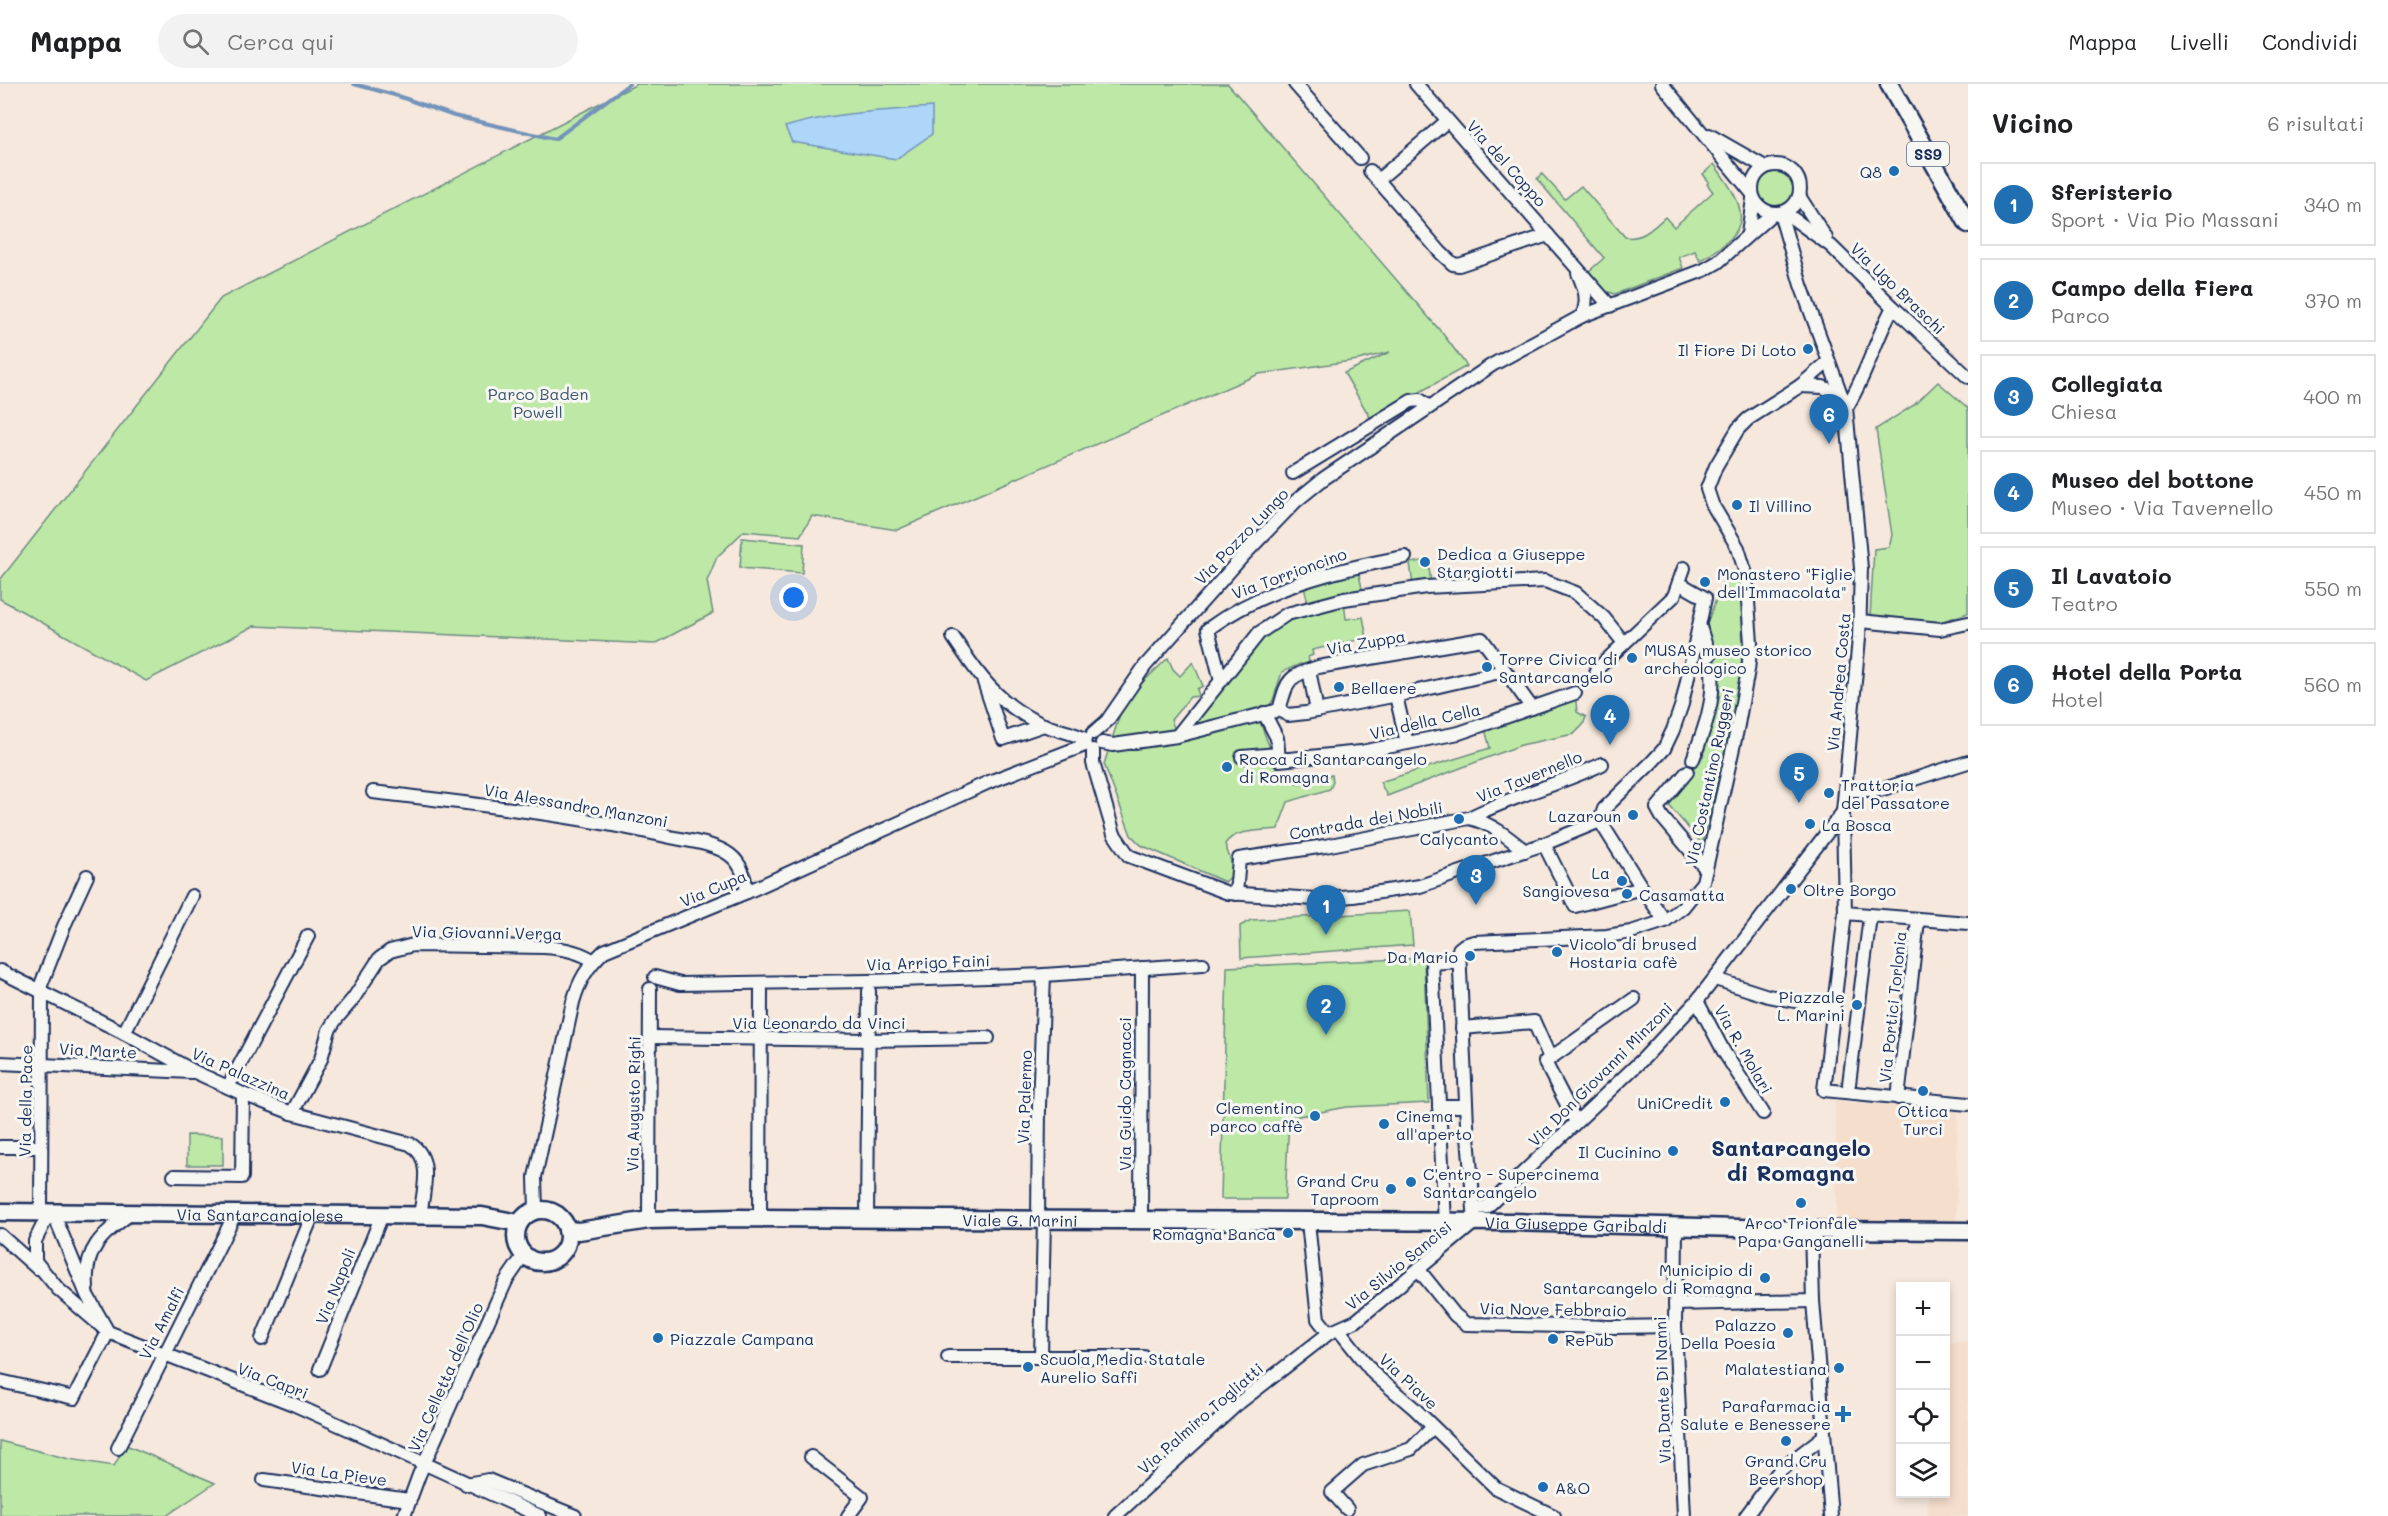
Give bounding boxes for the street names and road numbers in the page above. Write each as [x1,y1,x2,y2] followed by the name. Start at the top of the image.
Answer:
[1463,115,1551,211] street label: Via del Coppo
[1907,142,1949,166] road number: SS9
[1846,237,1950,339] street label: Via Ugo Braschi
[1189,483,1293,589] street label: Via Pozzo Lungo
[1229,543,1349,603] street label: Via Torrioncino
[1821,612,1855,752] street label: Via Andrea Costa
[1325,625,1407,659] street label: Via Zuppa
[1680,686,1738,868] street label: Via Costantino Ruggeri
[1368,698,1482,744] street label: Via della Cella
[1473,745,1585,807] street label: Via Tavernello
[483,778,669,832] street label: Via Alessandro Manzoni
[1288,796,1444,844] street label: Contrada dei Nobili
[677,865,749,911] street label: Via Cupa
[412,920,562,944] street label: Via Giovanni Verga
[1874,930,1910,1084] street label: Via Portici Torlonia
[866,949,990,975] street label: Via Arrigo Faini
[1523,997,1677,1151] street label: Via Don Giovanni Minzoni
[1710,1001,1778,1097] street label: Via R. Molari
[732,1012,906,1033] street label: Via Leonardo da Vinci
[1114,1017,1135,1171] street label: Via Guido Cagnacci
[621,1036,645,1172] street label: Via Augusto Righi
[59,1037,137,1063] street label: Via Marte
[189,1042,293,1104] street label: Via Palazzina
[14,1045,36,1157] street label: Via della Pace
[1012,1050,1036,1144] street label: Via Palermo
[177,1203,343,1225] street label: Via Santarcangiolese
[962,1209,1078,1230] street label: Viale G. Marini
[1485,1211,1667,1237] street label: Via Giuseppe Garibaldi
[1340,1216,1456,1314] street label: Via Silvio Sancisi
[310,1245,360,1327] street label: Via Napoli
[134,1283,188,1363] street label: Via Amalfi
[1479,1297,1627,1321] street label: Via Nove Febbraio
[403,1299,487,1455] street label: Via Celletta dell'Olio
[1649,1316,1675,1464] street label: Via Dante Di Nanni
[1375,1348,1443,1414] street label: Via Piave
[234,1357,312,1403] street label: Via Capri
[1133,1358,1267,1478] street label: Via Palmiro Togliatti
[290,1456,388,1490] street label: Via La Pieve

